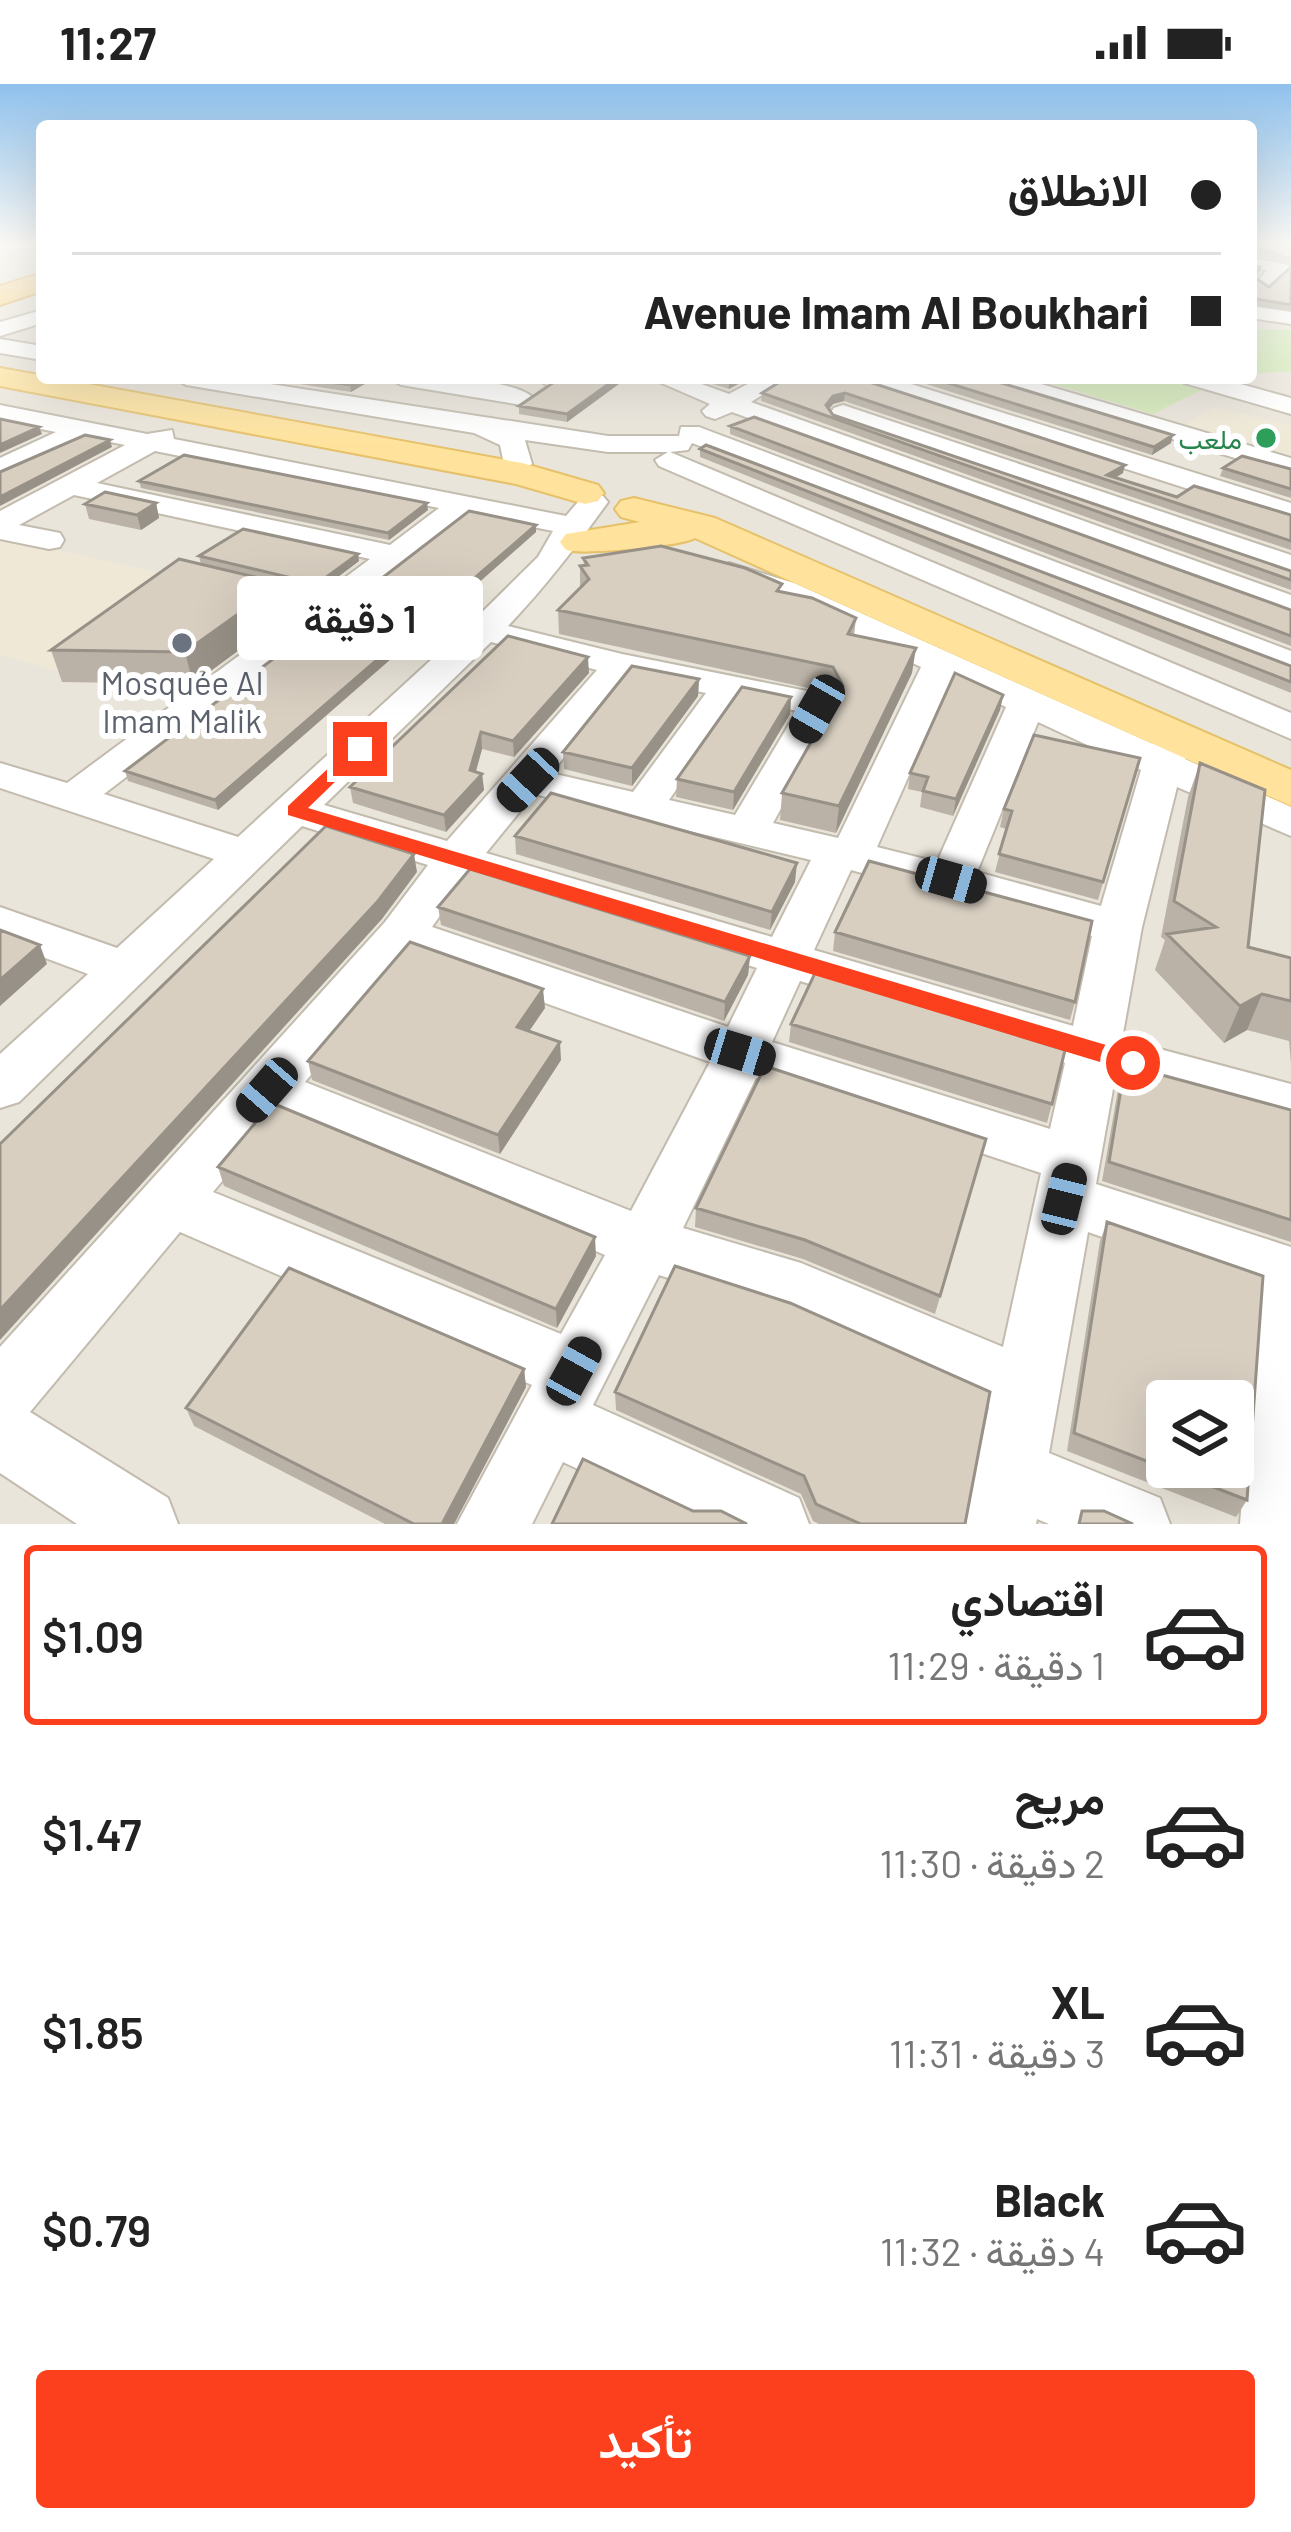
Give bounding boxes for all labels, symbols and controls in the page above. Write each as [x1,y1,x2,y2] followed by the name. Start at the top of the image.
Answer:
[60,15,156,69] text: 11:27
[1008,161,1149,215] text: الانطلاق
[644,284,1149,338] text: Avenue Imam Al Boukhari
[1178,422,1242,455] place label: ملعب
[1253,425,1279,451] marker: ملعب
[237,575,483,659] callout: 1 دقيقة
[303,594,417,641] text: 1 دقيقة
[169,630,195,656] marker: Mosquée Al Imam Malik
[101,662,263,740] place label: Mosquée Al Imam Malik
[783,669,851,749] car
[333,722,387,776] route end
[490,741,566,819] car
[911,853,991,907] car
[700,1024,780,1080] car
[1106,1036,1160,1090] route start
[230,1051,304,1129] car
[1038,1160,1090,1238] car
[541,1331,607,1411] car
[1146,1380,1254,1488] map controls
[1146,1380,1254,1488] button: layers
[950,1571,1105,1625] text: اقتصادي
[1141,1581,1249,1689] icon: car
[42,1608,144,1662] text: $1.09
[888,1641,1105,1688] text: 1 دقيقة · 11:29
[1014,1769,1105,1823] text: مريح
[1141,1779,1249,1887] icon: car
[42,1806,141,1860] text: $1.47
[879,1839,1105,1886] text: 2 دقيقة · 11:30
[1051,1974,1105,2028] text: XL
[1141,1977,1249,2085] icon: car
[42,2004,144,2058] text: $1.85
[889,2029,1105,2076] text: 3 دقيقة · 11:31
[994,2172,1105,2226] text: Black
[1141,2175,1249,2283] icon: car
[42,2202,151,2256] text: $0.79
[880,2227,1105,2274] text: 4 دقيقة · 11:32
[36,2370,1255,2508] button: تأكيد

